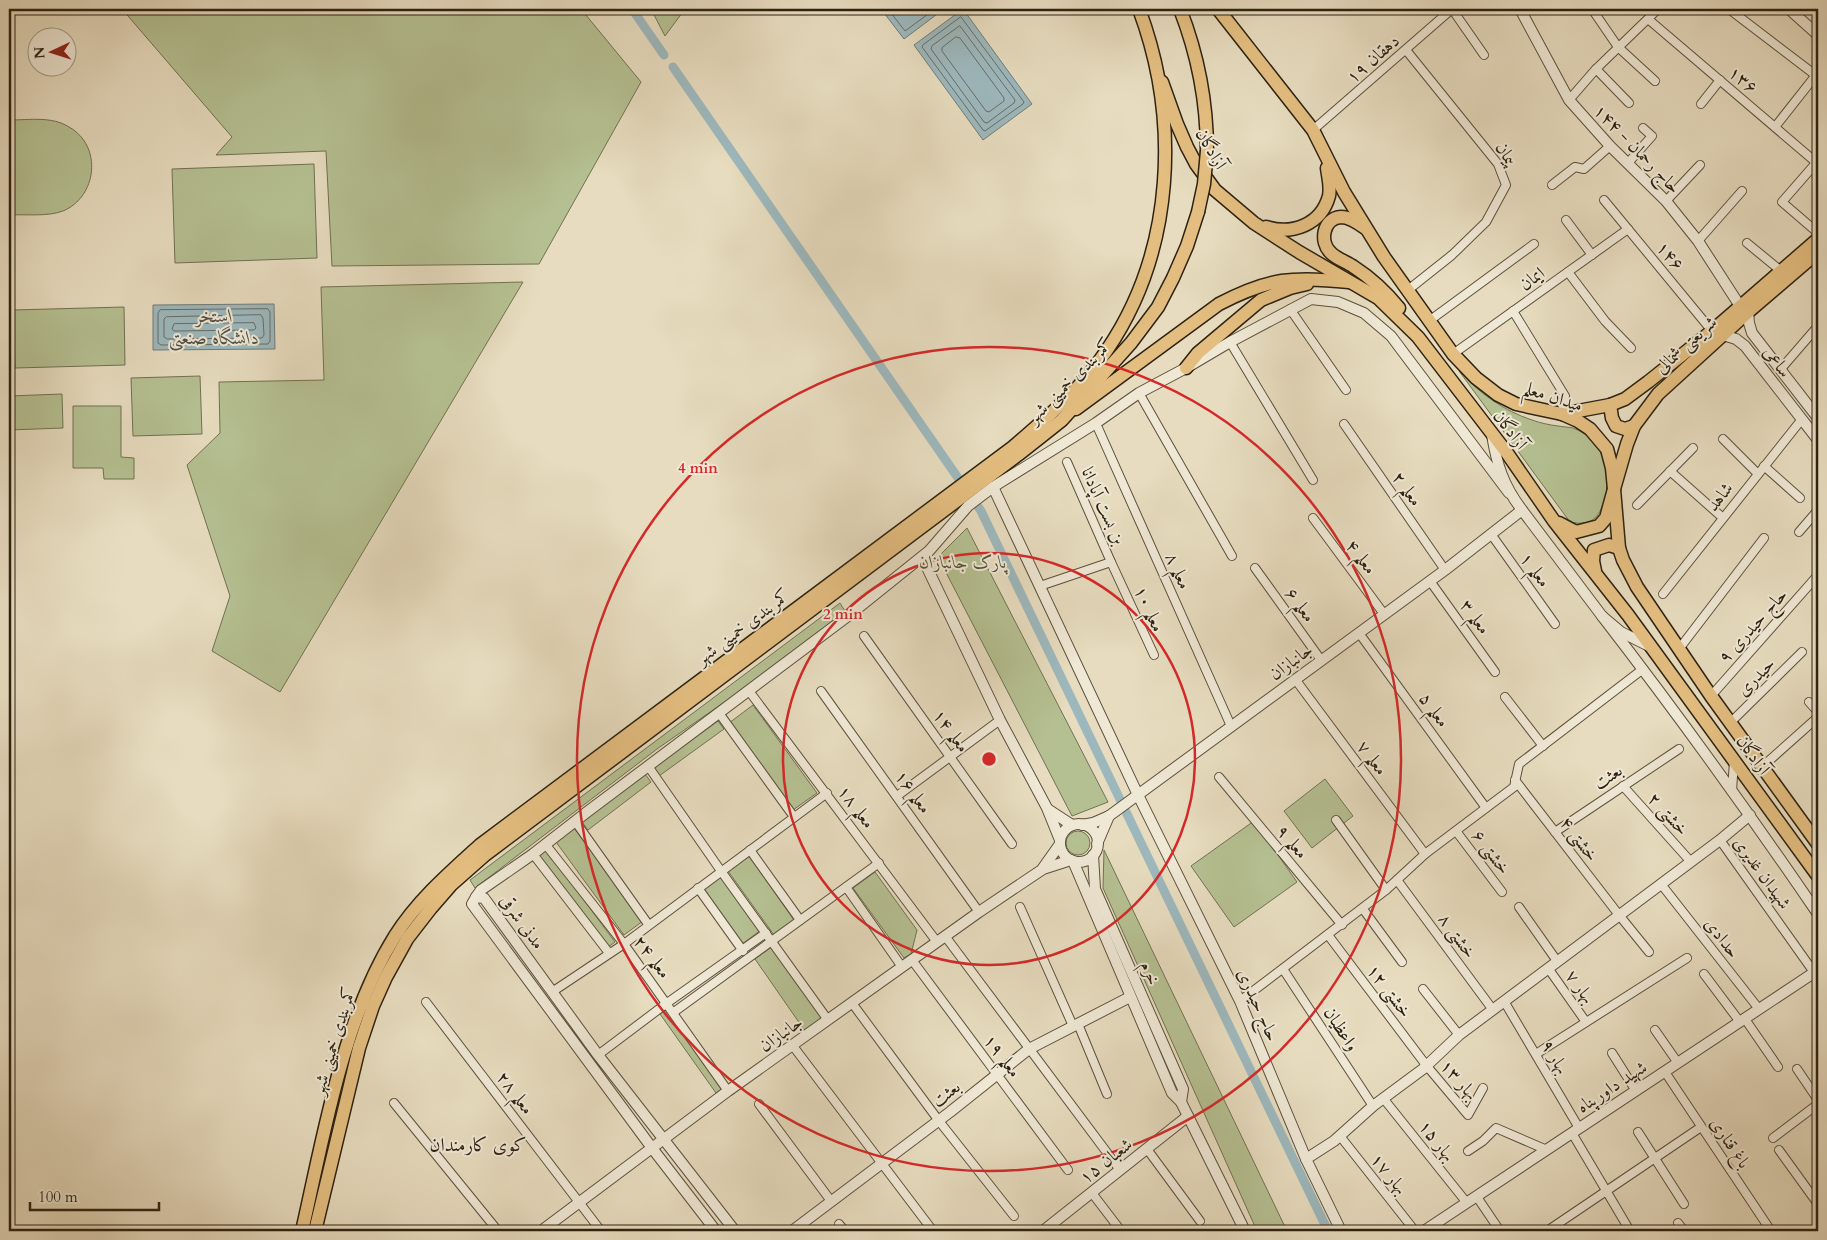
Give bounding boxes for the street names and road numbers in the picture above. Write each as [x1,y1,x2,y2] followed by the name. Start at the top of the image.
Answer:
[1341,29,1405,89] street label: دهقان ۱۹
[1723,60,1763,100] street label: ۱۳۶
[1586,99,1686,201] street label: حاج رحمان - ۱۴۴
[1189,124,1234,176] street label: آزادگان
[1489,137,1523,172] street label: پیمان
[1650,236,1690,276] street label: ۱۴۶
[1514,261,1550,297] street label: ایمان
[1649,310,1723,380] street label: شریعتی شمالی
[1020,333,1118,431] street label: کمربندی خمینی شهر
[1757,341,1797,383] street label: ساعی
[1518,376,1586,423] street label: میدان معلم
[1487,405,1534,457] street label: آزادگان
[1075,463,1132,550] street label: بن بست آپادانا
[1382,466,1428,514] street label: معلم ۲
[1701,477,1739,517] street label: شاهد
[1336,534,1382,583] street label: معلم ۴
[1510,547,1556,596] street label: معلم ۱
[1154,549,1197,595] street label: معلم ۸
[1123,582,1170,638] street label: معلم ۱۰
[1275,582,1321,631] street label: معلم ۶
[689,583,795,672] street label: کمربندی خمینی شهر
[1713,583,1796,671] street label: حاج حیدری ۹
[1450,594,1496,643] street label: معلم ۳
[1264,638,1318,686] street label: جانبازان
[1731,652,1781,702] street label: حیدری
[1409,687,1455,736] street label: معلم ۵
[923,704,975,761] street label: معلم ۱۴
[1730,730,1777,782] street label: آزادگان
[1347,735,1393,784] street label: معلم ۷
[1588,758,1628,796] street label: بعثت
[885,765,937,822] street label: معلم ۱۶
[828,780,880,837] street label: معلم ۱۸
[1642,787,1694,841] street label: خشتی ۲
[1554,811,1604,867] street label: خشتی ۴
[1266,820,1314,868] street label: معلم ۹
[1466,824,1516,880] street label: خشتی ۶
[1727,832,1797,914] street label: شهیدان غدیری
[494,889,550,955] street label: مدنی شرقی
[1432,908,1482,964] street label: خشتی ۸
[1698,913,1746,963] street label: حدادی
[624,930,676,987] street label: معلم ۲۴
[1131,957,1166,990] street label: خرم
[1361,959,1417,1023] street label: خشتی ۱۲
[1228,965,1285,1047] street label: حاج حیدری
[1559,965,1601,1009] street label: بهار ۷
[305,984,362,1100] street label: کمربندی خمینی شهر
[1317,1002,1365,1056] street label: واعظیان
[754,1010,808,1058] street label: جانبازان
[974,1029,1026,1086] street label: معلم ۱۹
[1535,1035,1575,1079] street label: بهار ۹
[1434,1054,1484,1106] street label: بهار ۱۳
[1572,1055,1653,1120] street label: شهید داورپناه
[487,1066,539,1123] street label: معلم ۲۸
[926,1075,966,1113] street label: بعثت
[1702,1112,1756,1175] street label: باغ قناری
[1413,1115,1461,1167] street label: بهار ۱۵
[1074,1132,1138,1190] street label: ۱۵ شعبان
[1365,1148,1413,1200] street label: بهار ۱۷

